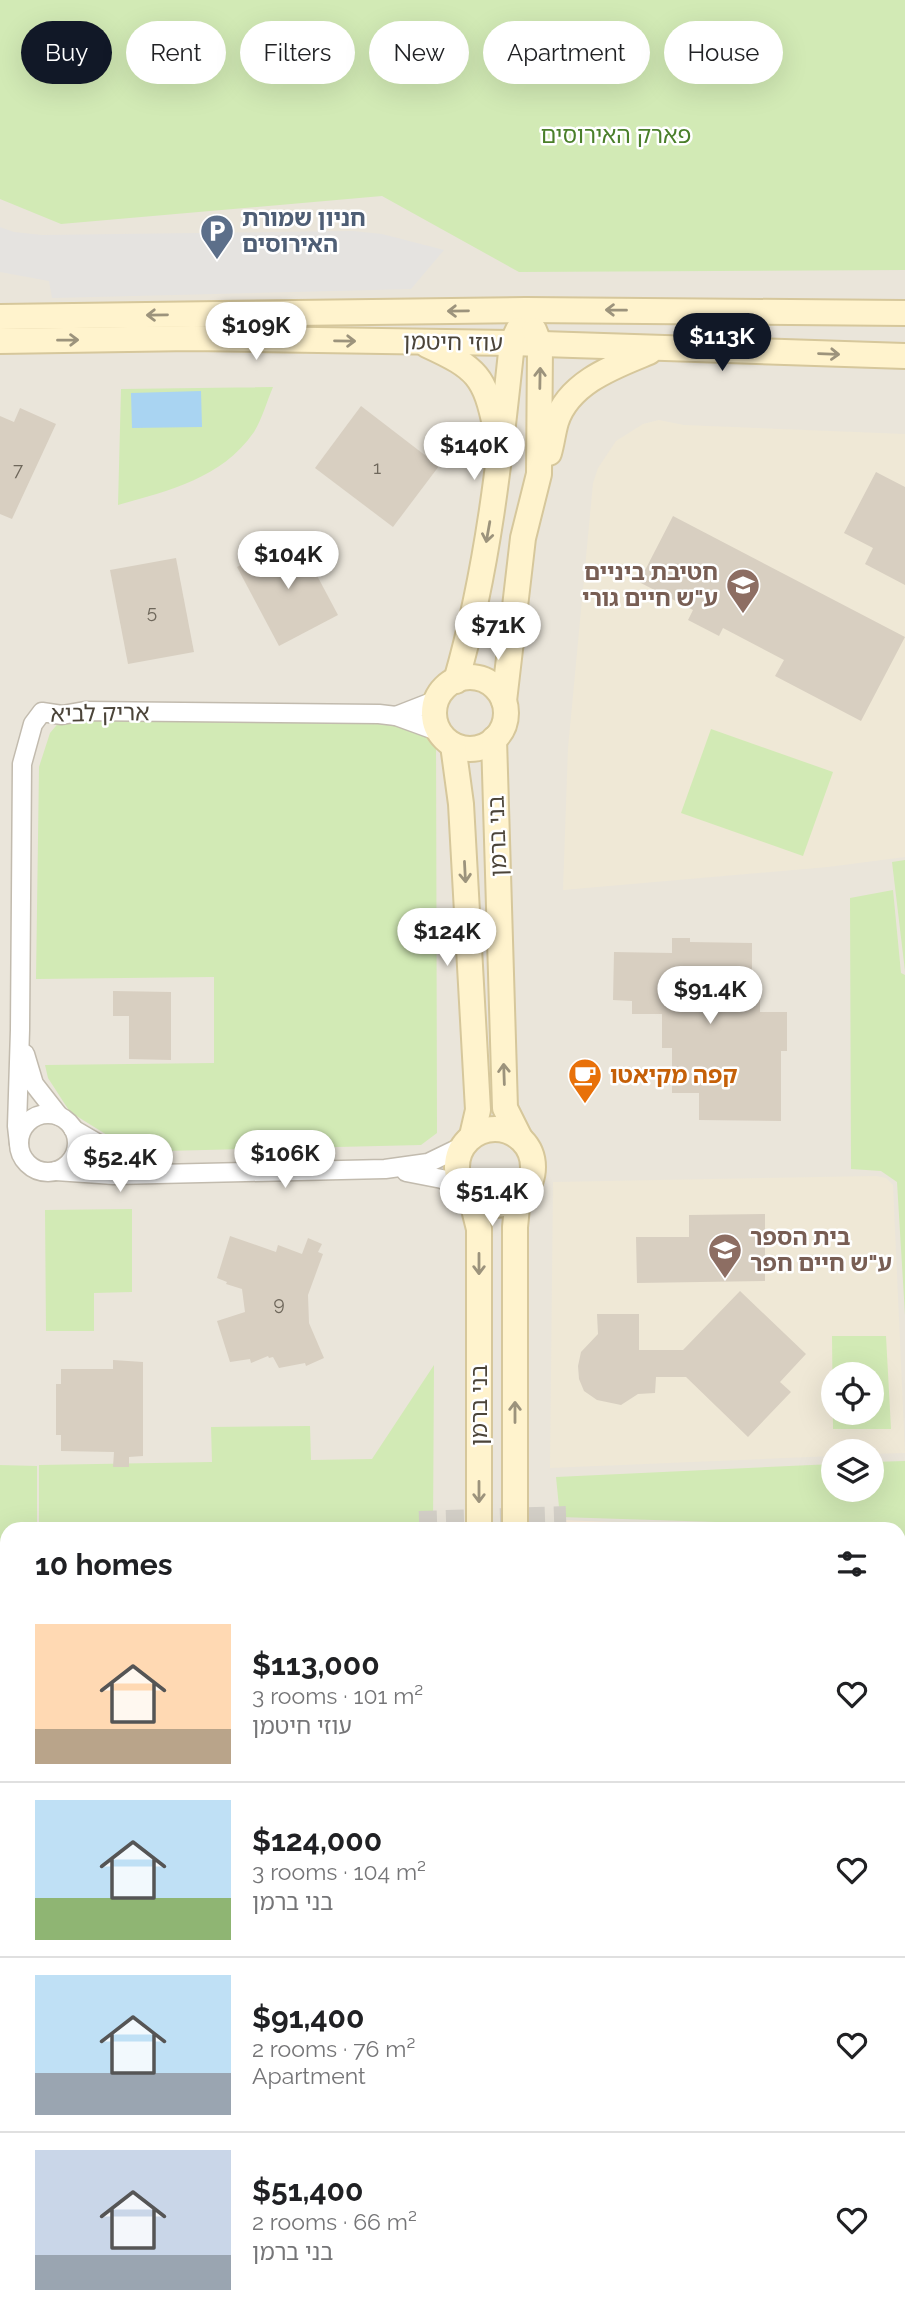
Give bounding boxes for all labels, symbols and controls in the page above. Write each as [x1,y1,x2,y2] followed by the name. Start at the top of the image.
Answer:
[21,21,112,84] chip: Buy
[126,21,226,84] chip: Rent
[240,21,355,84] chip: Filters
[369,21,469,84] chip: New
[483,21,650,84] chip: Apartment
[664,21,783,84] chip: House
[541,121,691,148] park label: פארק האירוסים
[242,204,366,257] place label: חניון שמורת האירוסים
[198,212,236,261] parking icon: חניון שמורת האירוסים
[207,302,305,362] pin: $109K
[605,303,628,317] one-way arrow
[447,304,470,317] one-way arrow
[146,308,169,322] one-way arrow
[222,311,291,338] text: $109K
[673,314,771,373] pin: $113K
[689,322,755,349] text: $113K
[403,327,503,356] street label: עוזי חיטמן
[56,333,79,347] one-way arrow
[333,334,356,347] one-way arrow
[817,347,840,360] one-way arrow
[533,367,547,390] one-way arrow
[425,422,523,482] pin: $140K
[440,431,508,458] text: $140K
[373,456,381,478] house number: 1
[13,458,23,480] house number: 7
[481,520,494,543] one-way arrow
[239,532,337,591] pin: $104K
[254,540,322,567] text: $104K
[582,558,718,611] place label: חטיבת ביניים ע"ש חיים גורי
[724,566,762,615] school or university icon: חטיבת ביניים ע"ש חיים גורי
[147,600,157,622] house number: 5
[457,602,539,662] pin: $71K
[471,611,525,638] text: $71K
[50,698,150,727] street label: אריק לביא
[482,795,511,877] street label: בני ברמן
[458,860,471,883] one-way arrow
[398,908,496,968] pin: $124K
[413,917,481,944] text: $124K
[653,967,767,1026] pin: $91.4K
[673,975,747,1002] text: $91.4K
[566,1056,604,1105] cafe icon: קפה מקיאטו
[610,1061,737,1088] place label: קפה מקיאטו
[498,1062,511,1085] one-way arrow
[236,1130,334,1190] pin: $106K
[63,1134,177,1194] pin: $52.4K
[250,1139,320,1166] text: $106K
[83,1143,157,1170] text: $52.4K
[435,1168,549,1228] pin: $51.4K
[456,1177,528,1204] text: $51.4K
[750,1223,892,1276] place label: בית הספר ע"ש חיים חפר
[706,1231,744,1280] school or university icon: בית הספר ע"ש חיים חפר
[472,1253,486,1276] one-way arrow
[273,1292,285,1314] house number: 9
[821,1362,884,1502] map controls
[821,1362,884,1425] button: locate
[465,1364,492,1446] street label: בני ברמן
[508,1401,522,1424] one-way arrow
[821,1439,884,1502] button: layers
[472,1480,486,1503] one-way arrow
[833,1545,871,1583] icon: filters
[35,1547,172,1582] text: 10 homes
[252,1647,380,1682] text: $113,000
[91,1652,175,1736] icon: home
[833,1675,871,1713] icon: heart
[252,1682,423,1709] text: 3 rooms · 101 m²
[252,1712,352,1739] text: עוזי חיטמן
[252,1823,382,1858] text: $124,000
[91,1828,175,1912] icon: home
[833,1851,871,1889] icon: heart
[252,1858,426,1885] text: 3 rooms · 104 m²
[252,1888,333,1915] text: בני ברמן
[252,2000,364,2035] text: $91,400
[91,2003,175,2087] icon: home
[833,2026,871,2064] icon: heart
[252,2035,415,2062] text: 2 rooms · 76 m²
[252,2062,366,2089] text: Apartment
[252,2173,363,2208] text: $51,400
[91,2178,175,2262] icon: home
[833,2201,871,2239] icon: heart
[252,2208,417,2235] text: 2 rooms · 66 m²
[252,2238,333,2265] text: בני ברמן

